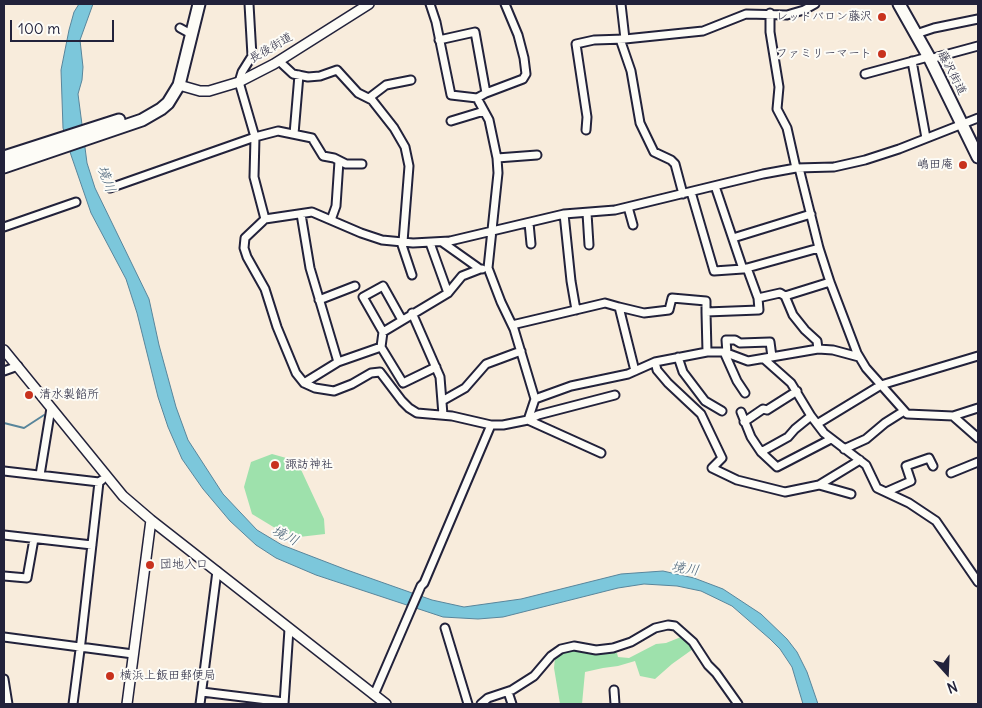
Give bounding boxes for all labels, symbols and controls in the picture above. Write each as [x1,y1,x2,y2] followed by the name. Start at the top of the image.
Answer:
[12,10,116,42] scale bar
[776,10,872,24] place label: レッドバロン藤沢
[876,11,888,23] marker: レッドバロン藤沢
[18,19,60,38] text: 100 m
[247,30,295,66] street label: 長後街道
[776,47,872,61] place label: ファミリーマート
[876,48,888,60] marker: ファミリーマート
[935,48,969,98] street label: 藤沢街道
[917,158,953,172] place label: 嶋田庵
[957,159,969,171] marker: 嶋田庵
[93,163,119,195] water label: 境川
[39,388,99,402] place label: 清水製餡所
[23,389,35,401] marker: 清水製餡所
[285,458,333,472] place label: 諏訪神社
[269,459,281,471] marker: 諏訪神社
[269,522,301,550] water label: 境川
[160,558,208,572] place label: 団地入口
[144,559,156,571] marker: 団地入口
[670,559,700,579] water label: 境川
[922,648,972,698] north arrow
[120,669,216,683] place label: 横浜上飯田郵便局
[104,670,116,682] marker: 横浜上飯田郵便局
[945,677,960,697] text: N

